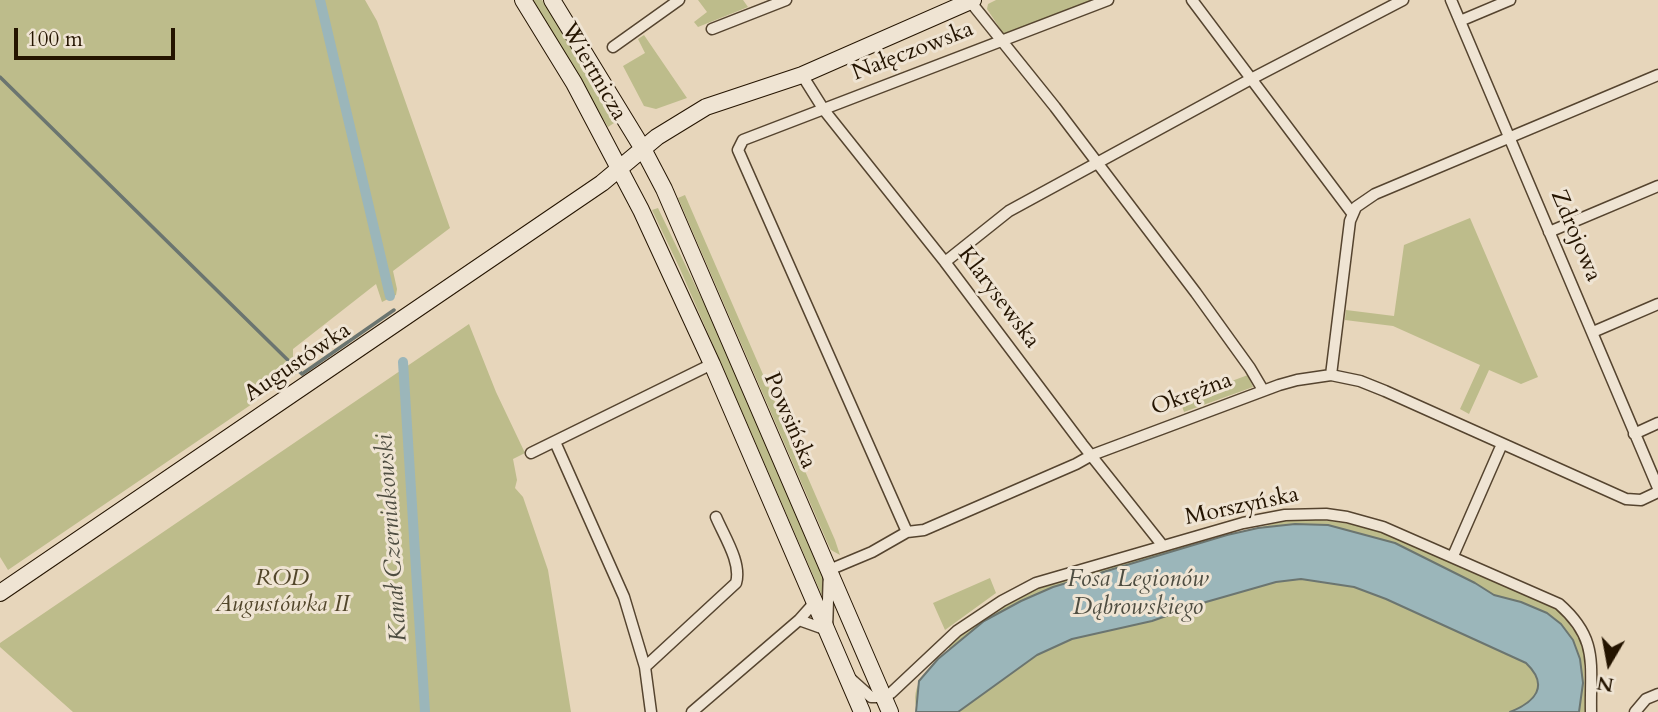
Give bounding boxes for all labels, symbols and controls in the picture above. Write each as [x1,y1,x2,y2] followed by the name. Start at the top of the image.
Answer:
[18,14,178,58] scale bar
[848,16,978,88] street label: Nałęczowska
[554,18,632,126] street label: Wiertnicza
[27,25,83,54] text: 100 m
[1543,186,1607,286] street label: Zdrojowa
[951,242,1045,354] street label: Klarysewska
[239,317,357,409] street label: Augustówka
[1148,367,1236,423] street label: Okrężna
[756,369,822,473] street label: Powsińska
[371,433,415,643] water label: Kanał Czerniakowski
[1183,481,1301,533] street label: Morszyńska
[215,566,349,620] park label: ROD Augustówka II
[1067,566,1209,622] water label: Fosa Legionów Dąbrowskiego
[1574,628,1644,698] north arrow
[1595,669,1616,698] text: N

